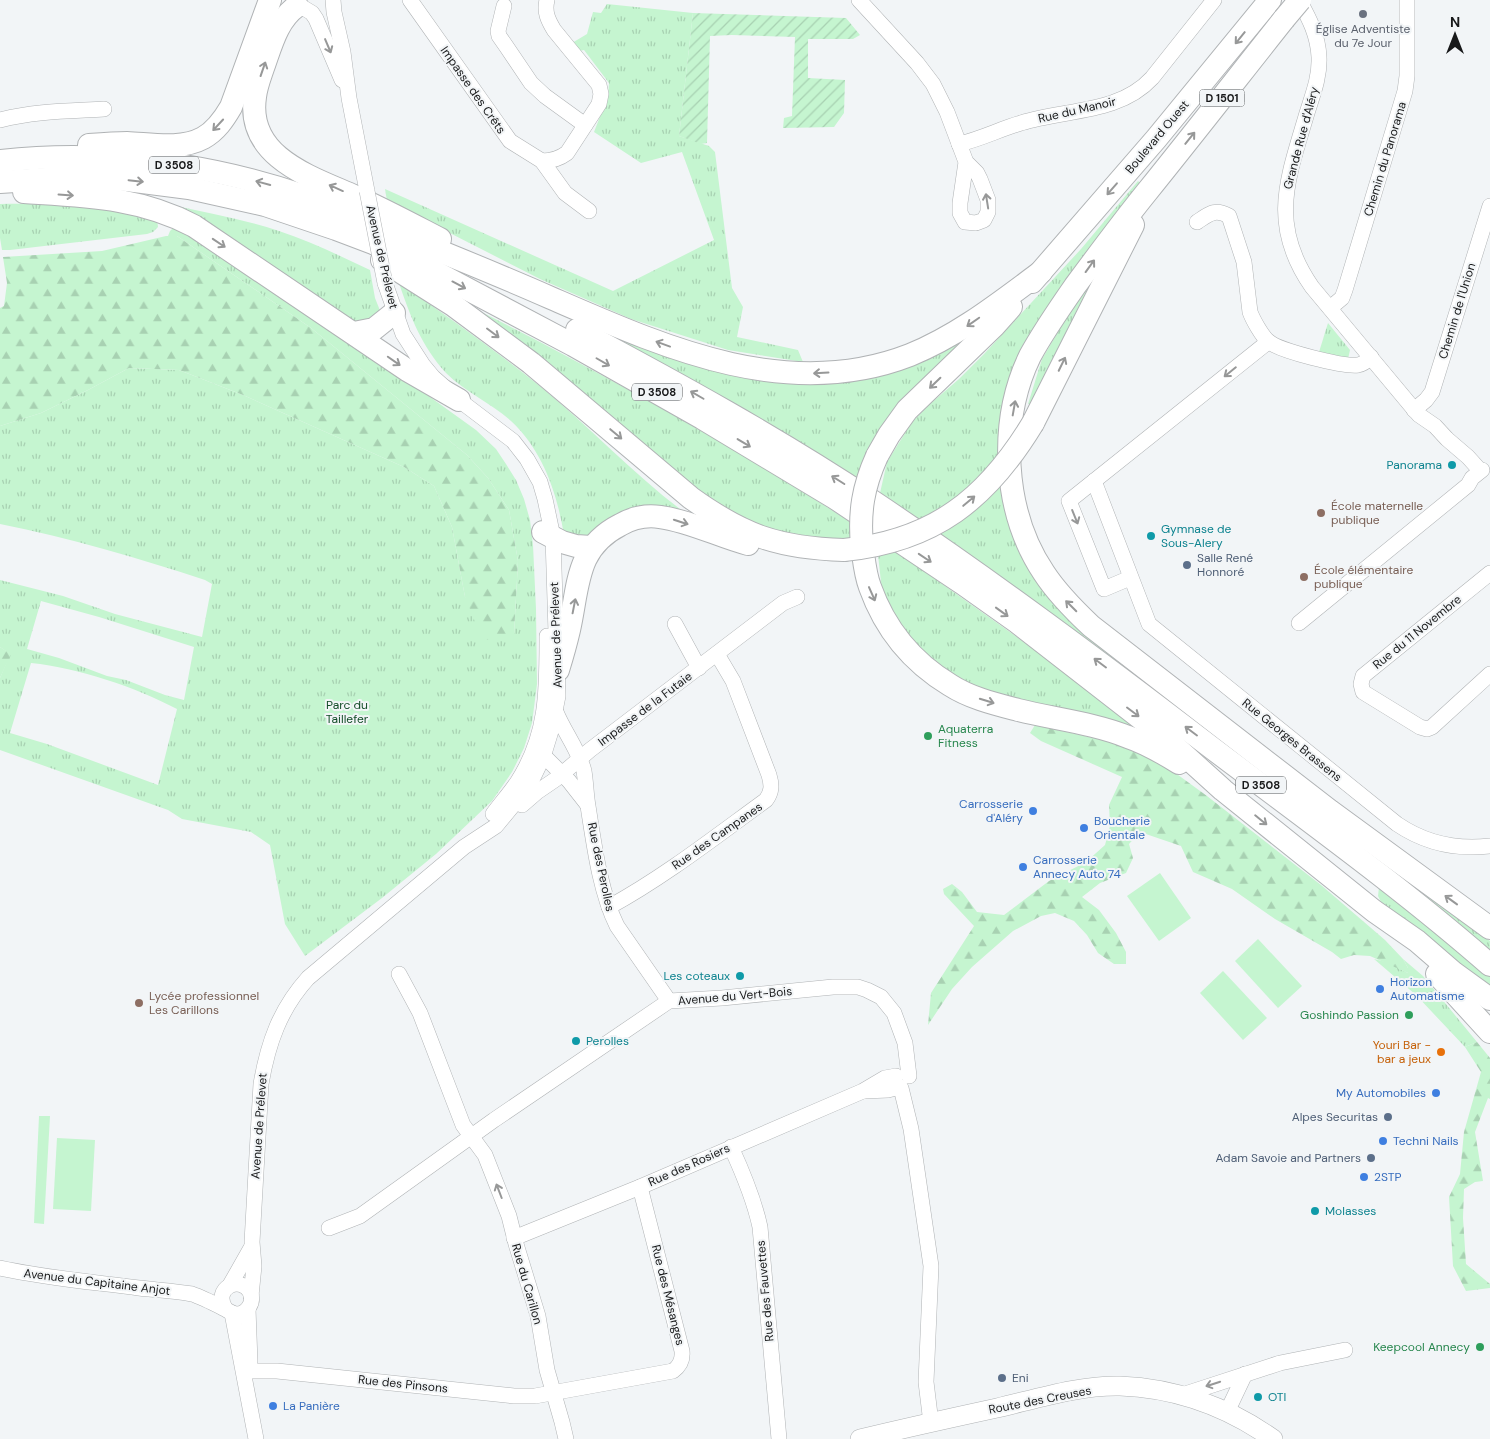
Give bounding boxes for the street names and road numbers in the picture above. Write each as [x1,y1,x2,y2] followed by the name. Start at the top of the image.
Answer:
[437,43,509,137] street label: Impasse des Crêts
[1280,85,1322,191] street label: Grande Rue d'Aléry
[1200,90,1244,106] road number: D 1501
[1036,93,1118,127] street label: Rue du Manoir
[1121,97,1193,177] street label: Boulevard Ouest
[1360,100,1410,218] street label: Chemin du Panorama
[149,156,199,174] road number: D 3508
[362,204,402,311] street label: Avenue de Prélevet
[1435,261,1479,361] street label: Chemin de l'Union
[632,384,682,401] road number: D 3508
[546,581,566,688] street label: Avenue de Prélevet
[1369,591,1465,673] street label: Rue du 11 Novembre
[595,668,695,750] street label: Impasse de la Futaie
[1239,695,1345,785] street label: Rue Georges Brassens
[1236,776,1286,794] road number: D 3508
[669,799,765,873] street label: Rue des Campanes
[584,821,618,913] street label: Rue des Perolles
[677,983,793,1009] street label: Avenue du Vert-Bois
[247,1072,271,1179] street label: Avenue de Prélevet
[646,1140,732,1190] street label: Rue des Rosiers
[753,1240,777,1342] street label: Rue des Fauvettes
[508,1242,546,1326] street label: Rue du Carillon
[648,1243,688,1347] street label: Rue des Mésanges
[23,1265,171,1299] street label: Avenue du Capitaine Anjot
[357,1371,449,1397] street label: Rue des Pinsons
[987,1382,1093,1418] street label: Route des Creuses

